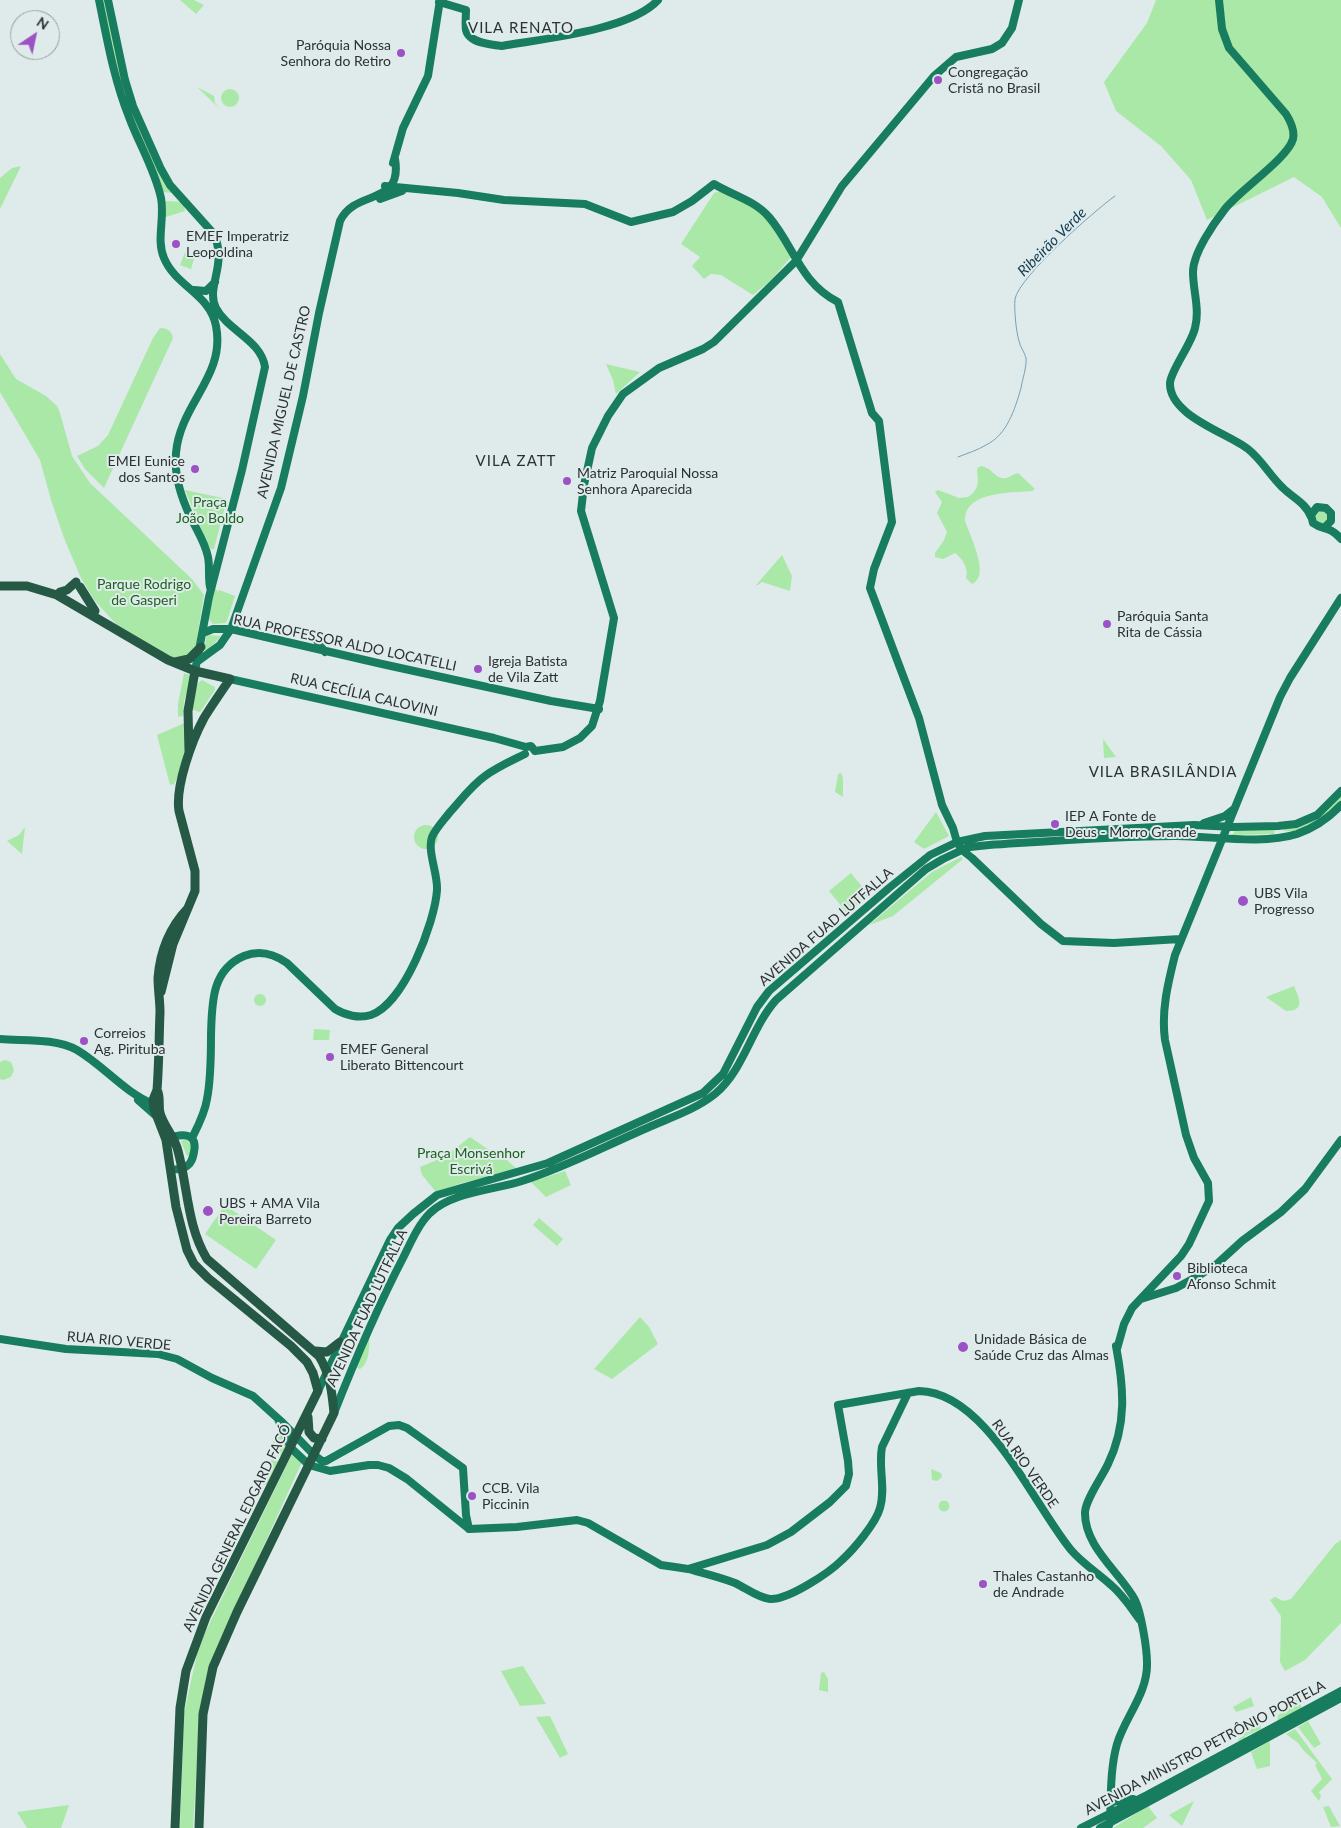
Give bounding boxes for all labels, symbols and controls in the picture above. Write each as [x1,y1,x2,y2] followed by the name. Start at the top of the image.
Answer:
[10,10,60,60] north arrow
[34,13,52,33] text: N
[467,19,575,37] district label: VILA RENATO
[281,37,391,70] place label: Paróquia Nossa Senhora do Retiro
[395,47,407,59] marker: Paróquia Nossa Senhora do Retiro
[948,64,1040,96] place label: Congregação Cristã no Brasil
[932,74,944,86] marker: Congregação Cristã no Brasil
[1014,204,1090,280] water label: Ribeirão Verde
[186,228,289,260] place label: EMEF Imperatriz Leopoldina
[170,238,182,250] marker: EMEF Imperatriz Leopoldina
[254,304,314,500] street label: AVENIDA MIGUEL DE CASTRO
[474,452,558,470] district label: VILA ZATT
[108,453,185,486] place label: EMEI Eunice dos Santos
[189,463,201,475] marker: EMEI Eunice dos Santos
[577,465,718,498] place label: Matriz Paroquial Nossa Senhora Aparecida
[561,475,573,487] marker: Matriz Paroquial Nossa Senhora Aparecida
[176,494,244,526] park label: Praça João Boldo
[97,576,191,608] park label: Parque Rodrigo de Gasperi
[1117,608,1209,640] place label: Paróquia Santa Rita de Cássia
[232,611,458,675] street label: RUA PROFESSOR ALDO LOCATELLI
[1101,618,1113,630] marker: Paróquia Santa Rita de Cássia
[488,653,568,686] place label: Igreja Batista de Vila Zatt
[472,663,484,675] marker: Igreja Batista de Vila Zatt
[289,670,439,720] street label: RUA CECÍLIA CALOVINI
[1087,763,1239,781] district label: VILA BRASILÂNDIA
[1065,808,1196,840] place label: IEP A Fonte de Deus - Morro Grande
[1049,818,1061,830] marker: IEP A Fonte de Deus - Morro Grande
[756,864,896,990] street label: AVENIDA FUAD LUTFALLA
[1254,885,1315,918] place label: UBS Vila Progresso
[1236,894,1250,908] marker: UBS Vila Progresso
[94,1025,165,1058] place label: Correios Ag. Pirituba
[78,1035,90,1047] marker: Correios Ag. Pirituba
[340,1041,464,1074] place label: EMEF General Liberato Bittencourt
[324,1051,336,1063] marker: EMEF General Liberato Bittencourt
[417,1145,525,1178] park label: Praça Monsenhor Escrivá
[219,1195,320,1228] place label: UBS + AMA Vila Pereira Barreto
[201,1204,215,1218] marker: UBS + AMA Vila Pereira Barreto
[323,1227,411,1389] street label: AVENIDA FUAD LUTFALLA
[1187,1260,1276,1292] place label: Biblioteca Afonso Schmit
[1171,1270,1183,1282] marker: Biblioteca Afonso Schmit
[66,1328,172,1354] street label: RUA RIO VERDE
[974,1331,1109,1364] place label: Unidade Básica de Saúde Cruz das Almas
[956,1340,970,1354] marker: Unidade Básica de Saúde Cruz das Almas
[988,1416,1062,1512] street label: RUA RIO VERDE
[179,1422,295,1634] street label: AVENIDA GENERAL EDGARD FACÓ
[482,1480,540,1512] place label: CCB. Vila Piccinin
[466,1490,478,1502] marker: CCB. Vila Piccinin
[993,1568,1094,1600] place label: Thales Castanho de Andrade
[977,1578,989,1590] marker: Thales Castanho de Andrade
[1082,1677,1328,1819] street label: AVENIDA MINISTRO PETRÔNIO PORTELA

